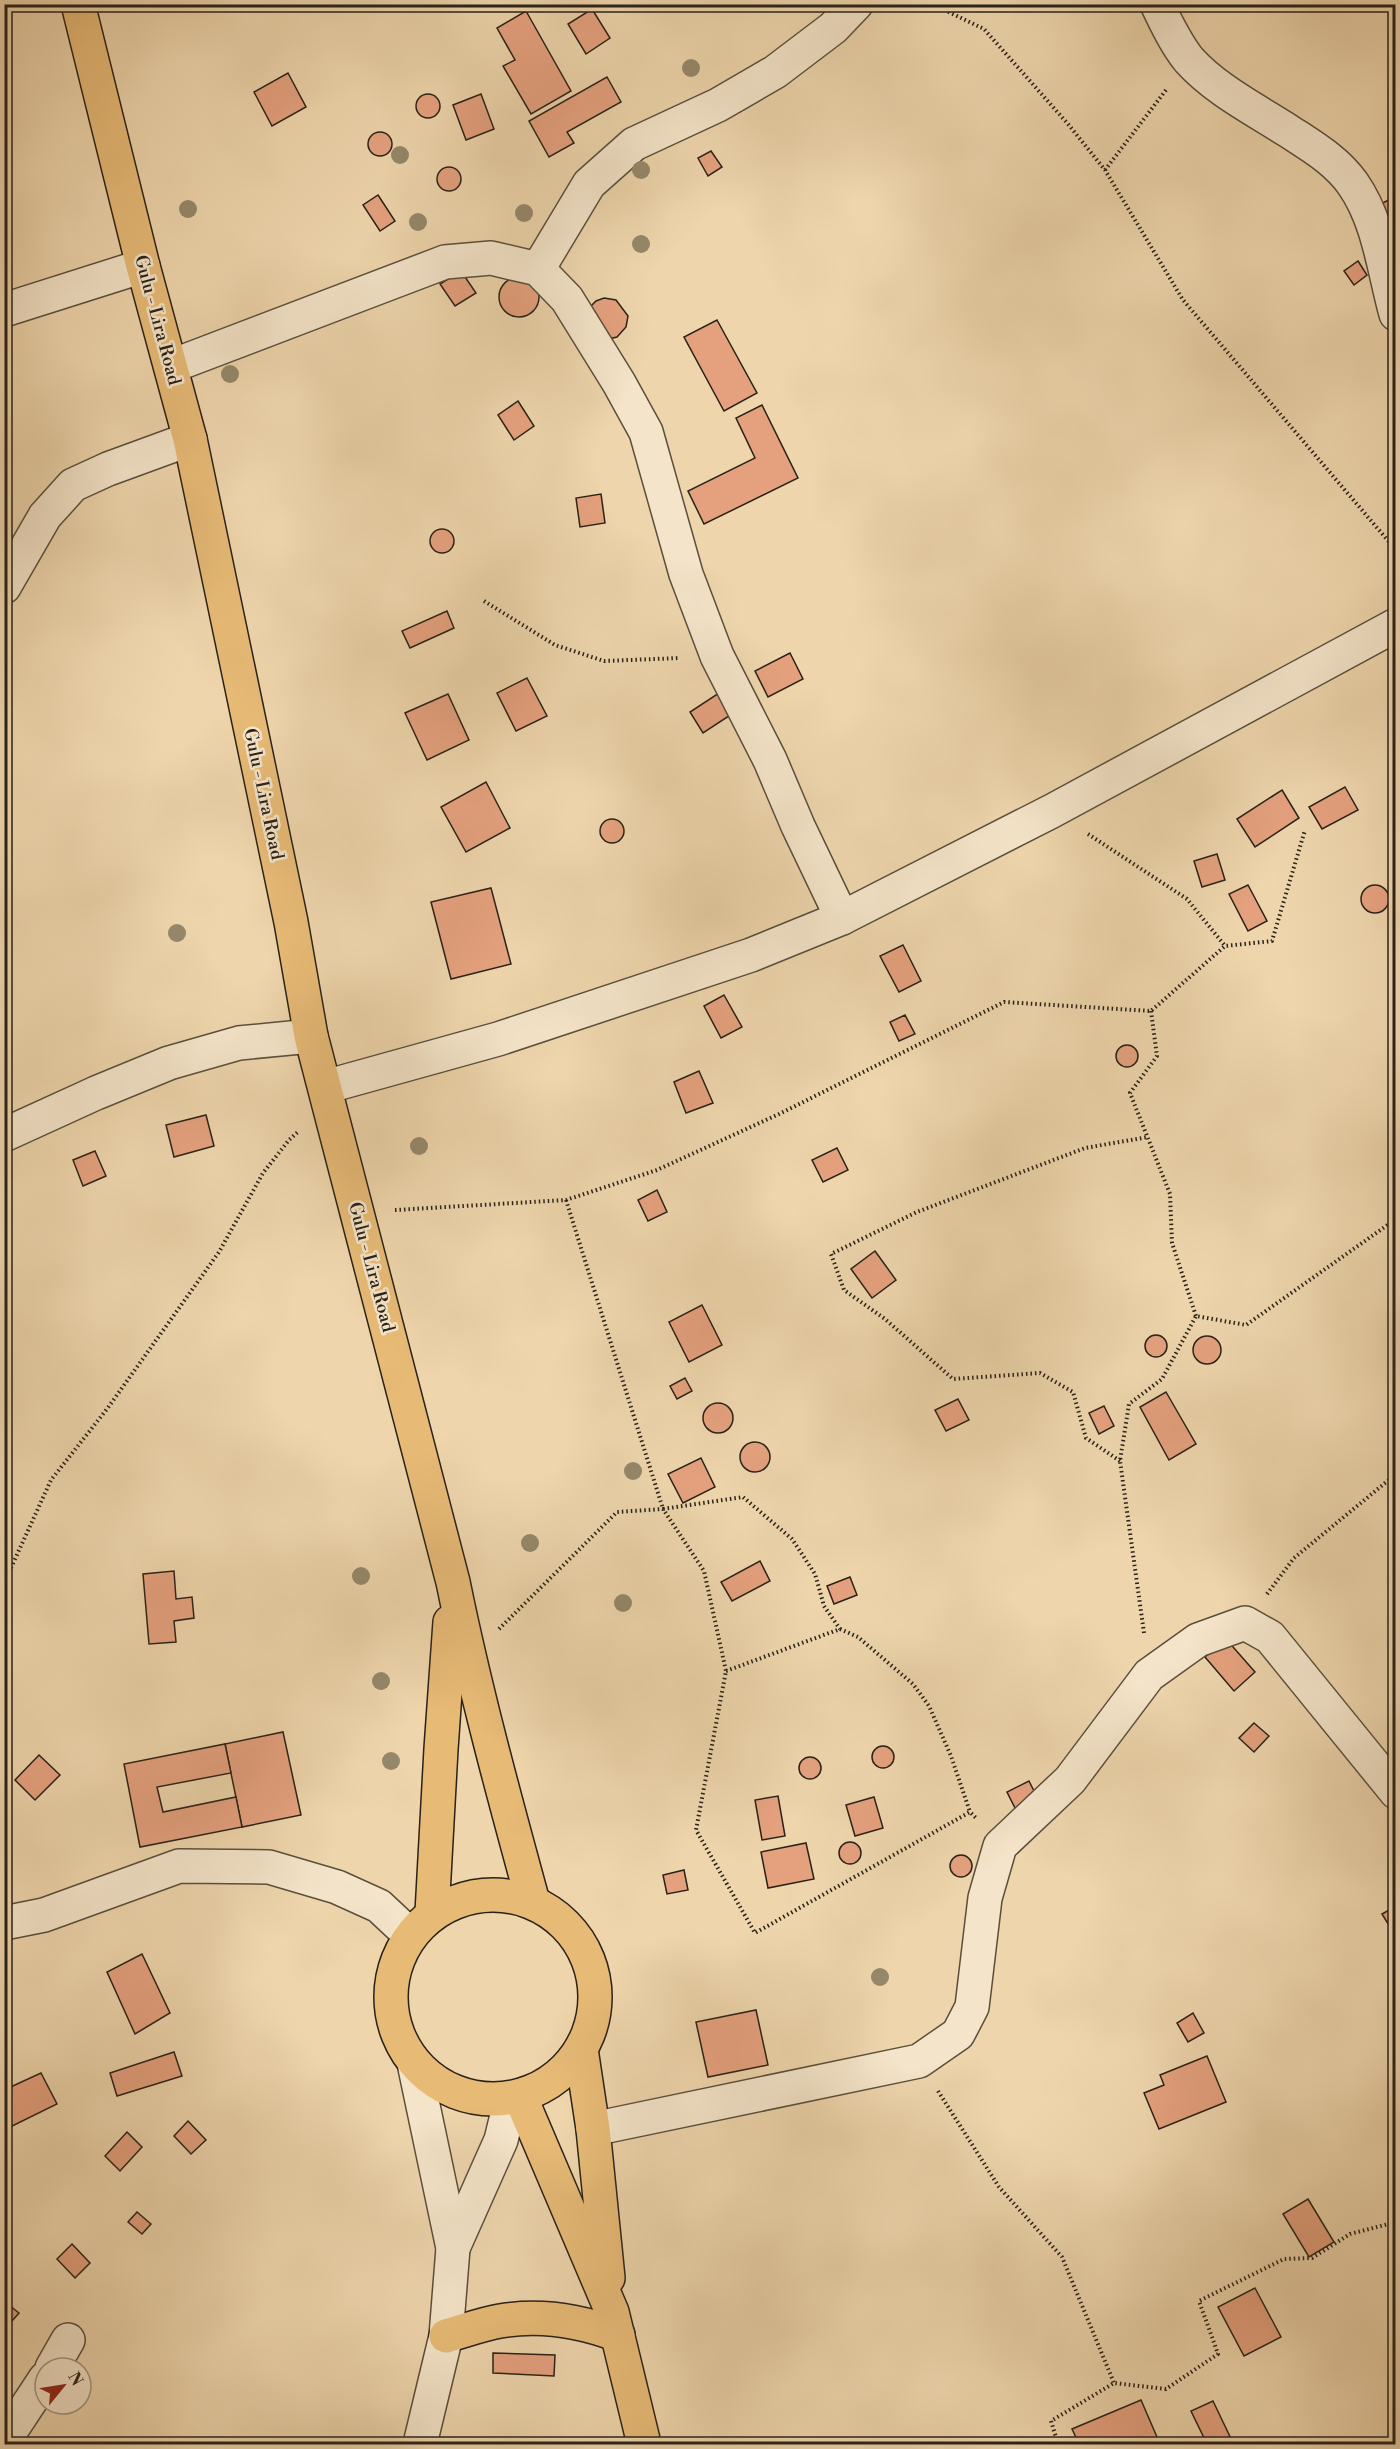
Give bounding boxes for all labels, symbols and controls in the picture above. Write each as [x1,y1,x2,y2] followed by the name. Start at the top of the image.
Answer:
[129,253,186,388] street label: Gulu - Lira Road
[238,726,289,863] street label: Gulu - Lira Road
[343,1200,400,1335] street label: Gulu - Lira Road
[33,2356,93,2416] north arrow
[63,2369,87,2390] text: N

